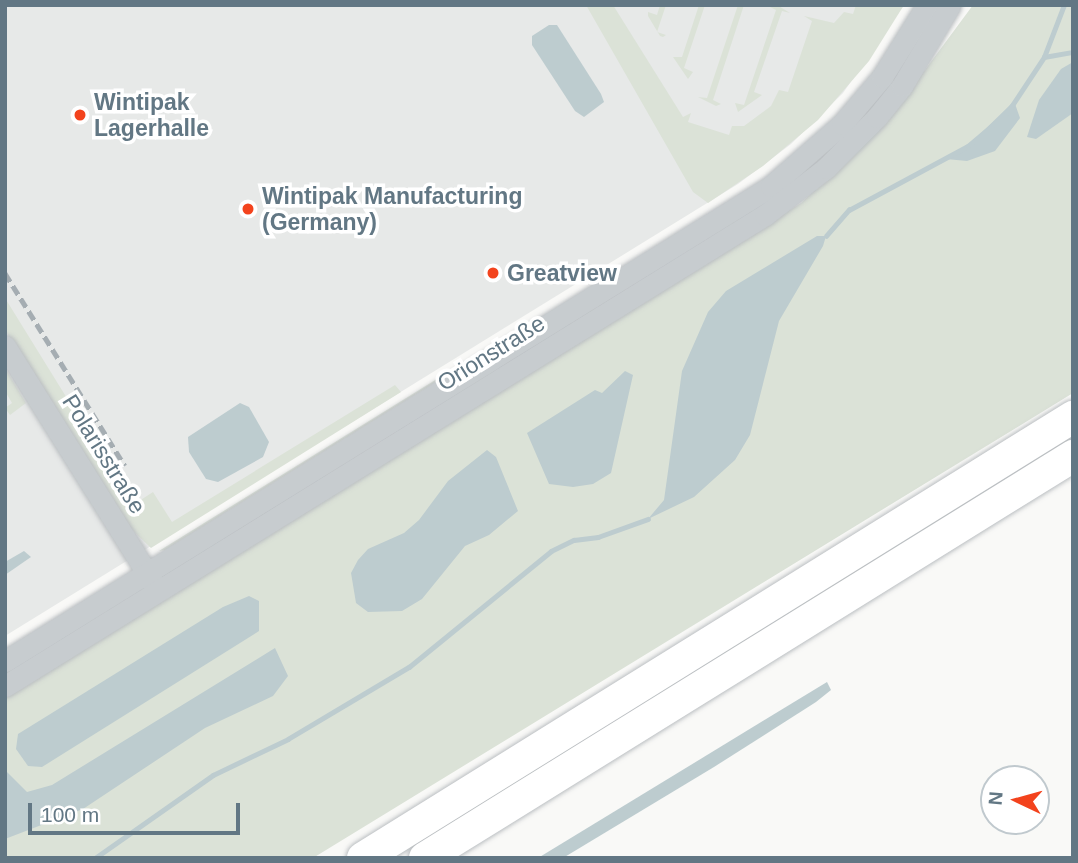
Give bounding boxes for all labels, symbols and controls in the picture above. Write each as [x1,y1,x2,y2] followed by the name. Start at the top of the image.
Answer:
[94,88,209,142] place label: Wintipak Lagerhalle
[72,107,88,123] marker: Wintipak Lagerhalle
[262,182,522,236] place label: Wintipak Manufacturing (Germany)
[240,201,256,217] marker: Wintipak Manufacturing (Germany)
[507,259,617,287] place label: Greatview
[485,265,501,281] marker: Greatview
[432,309,550,397] street label: Orionstraße
[56,389,152,519] street label: Polarisstraße
[980,765,1050,835] north arrow
[32,790,243,834] scale bar
[985,791,1007,806] text: N
[41,803,99,826] text: 100 m

